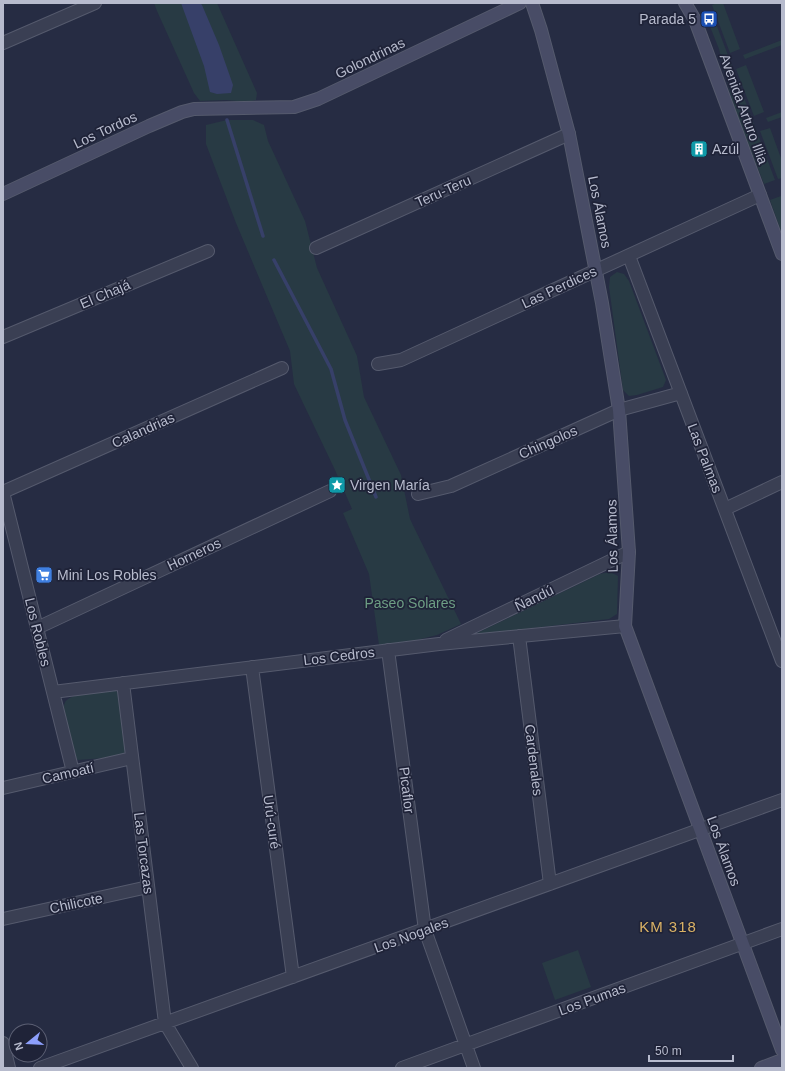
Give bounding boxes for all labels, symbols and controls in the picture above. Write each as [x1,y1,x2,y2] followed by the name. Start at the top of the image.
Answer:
[699,9,719,29] bus stop icon: Parada 5
[639,11,696,27] place label: Parada 5
[333,34,407,82] street label: Golondrinas
[717,52,772,167] street label: Avenida Arturo Illia
[71,108,139,152] street label: Los Tordos
[689,139,709,159] building icon: Azúl
[712,141,739,157] place label: Azúl
[413,172,473,210] street label: Teru-Teru
[585,175,615,249] street label: Los Álamos
[519,263,599,311] street label: Las Perdices
[78,276,133,312] street label: El Chajá
[109,409,177,451] street label: Calandrias
[684,421,726,495] street label: Las Palmas
[516,422,580,462] street label: Chingolos
[327,475,347,495] place icon: Virgen María
[350,477,430,493] place label: Virgen María
[603,499,621,573] street label: Los Álamos
[165,535,223,573] street label: Horneros
[34,565,54,585] supermarket icon: Mini Los Robles
[57,567,157,583] place label: Mini Los Robles
[512,582,556,614] street label: Ñandú
[364,595,456,611] park label: Paseo Solares
[22,596,54,668] street label: Los Robles
[302,644,376,668] street label: Los Cedros
[522,723,546,797] street label: Cardenales
[40,759,96,787] street label: Camoatí
[396,766,418,814] street label: Picaflor
[260,794,284,850] street label: Urú-curé
[131,811,157,895] street label: Las Torcazas
[704,814,744,888] street label: Los Álamos
[48,890,104,916] street label: Chilicote
[372,914,450,956] street label: Los Nogales
[639,918,697,935] district label: KM 318
[556,980,628,1018] street label: Los Pumas
[8,1023,48,1063] north arrow
[649,1037,733,1063] scale bar
[12,1040,25,1052] text: N
[655,1044,682,1058] text: 50 m

